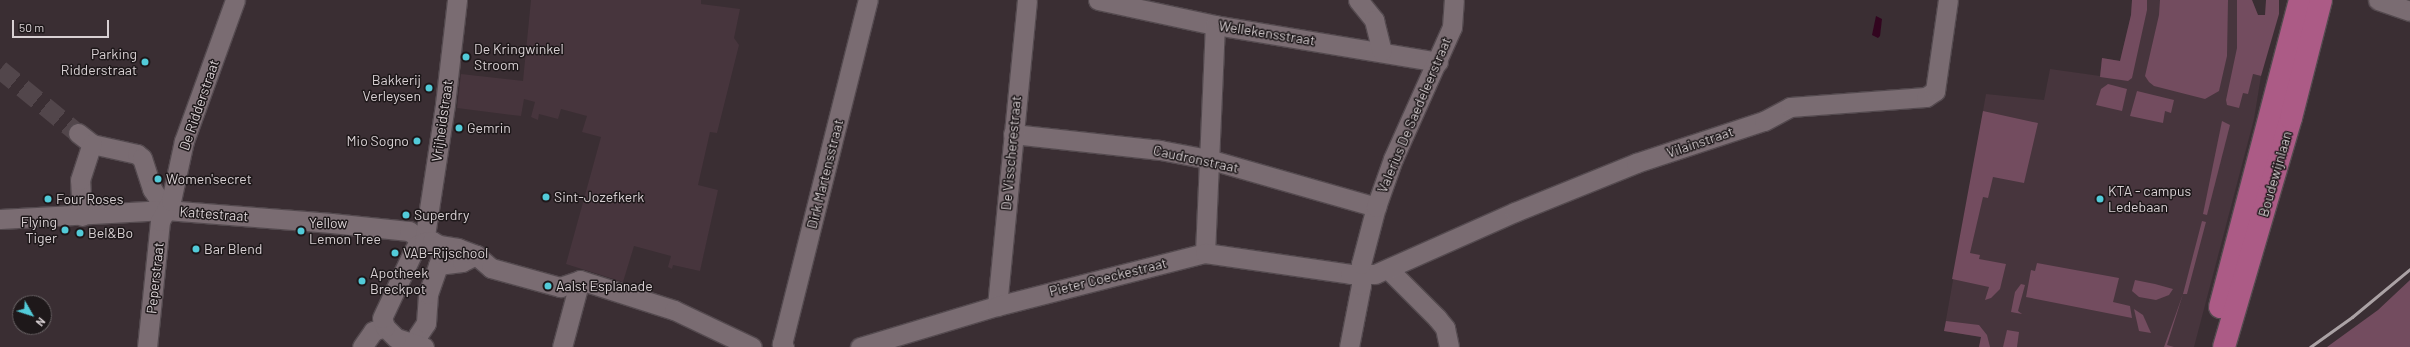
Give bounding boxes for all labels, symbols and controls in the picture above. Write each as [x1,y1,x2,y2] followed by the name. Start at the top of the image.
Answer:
[14,12,111,38] scale bar
[1218,17,1316,49] street label: Wellekensstraat
[19,20,44,34] text: 50 m
[1374,35,1454,195] street label: Valerius De Saedeleerstraat
[474,41,564,74] place label: De Kringwinkel Stroom
[61,46,137,78] place label: Parking Ridderstraat
[461,52,471,62] marker: De Kringwinkel Stroom
[140,57,150,67] marker: Parking Ridderstraat
[176,57,222,153] street label: De Ridderstraat
[363,72,421,104] place label: Bakkerij Verleysen
[428,79,456,163] street label: Vrijheidstraat
[424,83,434,93] marker: Bakkerij Verleysen
[998,95,1024,211] street label: De Visscherestraat
[803,118,847,230] street label: Dirk Martensstraat
[467,120,511,136] place label: Gemrin
[454,123,464,133] marker: Gemrin
[1664,123,1736,161] street label: Vilainstraat
[2255,129,2295,219] street label: Boudewijnlaan
[347,133,409,149] place label: Mio Sogno
[412,136,422,146] marker: Mio Sogno
[1152,142,1240,176] street label: Caudronstraat
[166,171,252,187] place label: Women'secret
[153,174,163,184] marker: Women'secret
[2108,183,2191,216] place label: KTA - campus Ledebaan
[554,189,644,205] place label: Sint-Jozefkerk
[56,191,123,207] place label: Four Roses
[541,192,551,202] marker: Sint-Jozefkerk
[43,194,53,204] marker: Four Roses
[2095,194,2105,204] marker: KTA - campus Ledebaan
[179,203,249,225] street label: Kattestraat
[414,207,469,223] place label: Superdry
[401,210,411,220] marker: Superdry
[21,214,57,246] place label: Flying Tiger
[309,215,381,248] place label: Yellow Lemon Tree
[60,225,70,235] marker: Flying Tiger
[88,225,133,241] place label: Bel&Bo
[296,226,306,236] marker: Yellow Lemon Tree
[75,228,85,238] marker: Bel&Bo
[143,241,167,315] street label: Peperstraat
[204,241,262,257] place label: Bar Blend
[191,244,201,254] marker: Bar Blend
[403,245,488,261] place label: VAB-Rijschool
[390,248,400,258] marker: VAB-Rijschool
[1047,254,1169,300] street label: Pieter Coeckestraat
[370,265,428,298] place label: Apotheek Breckpot
[357,276,367,286] marker: Apotheek Breckpot
[556,278,653,294] place label: Aalst Esplanade
[543,281,553,291] marker: Aalst Esplanade
[12,295,52,335] north arrow
[34,315,48,329] text: N

